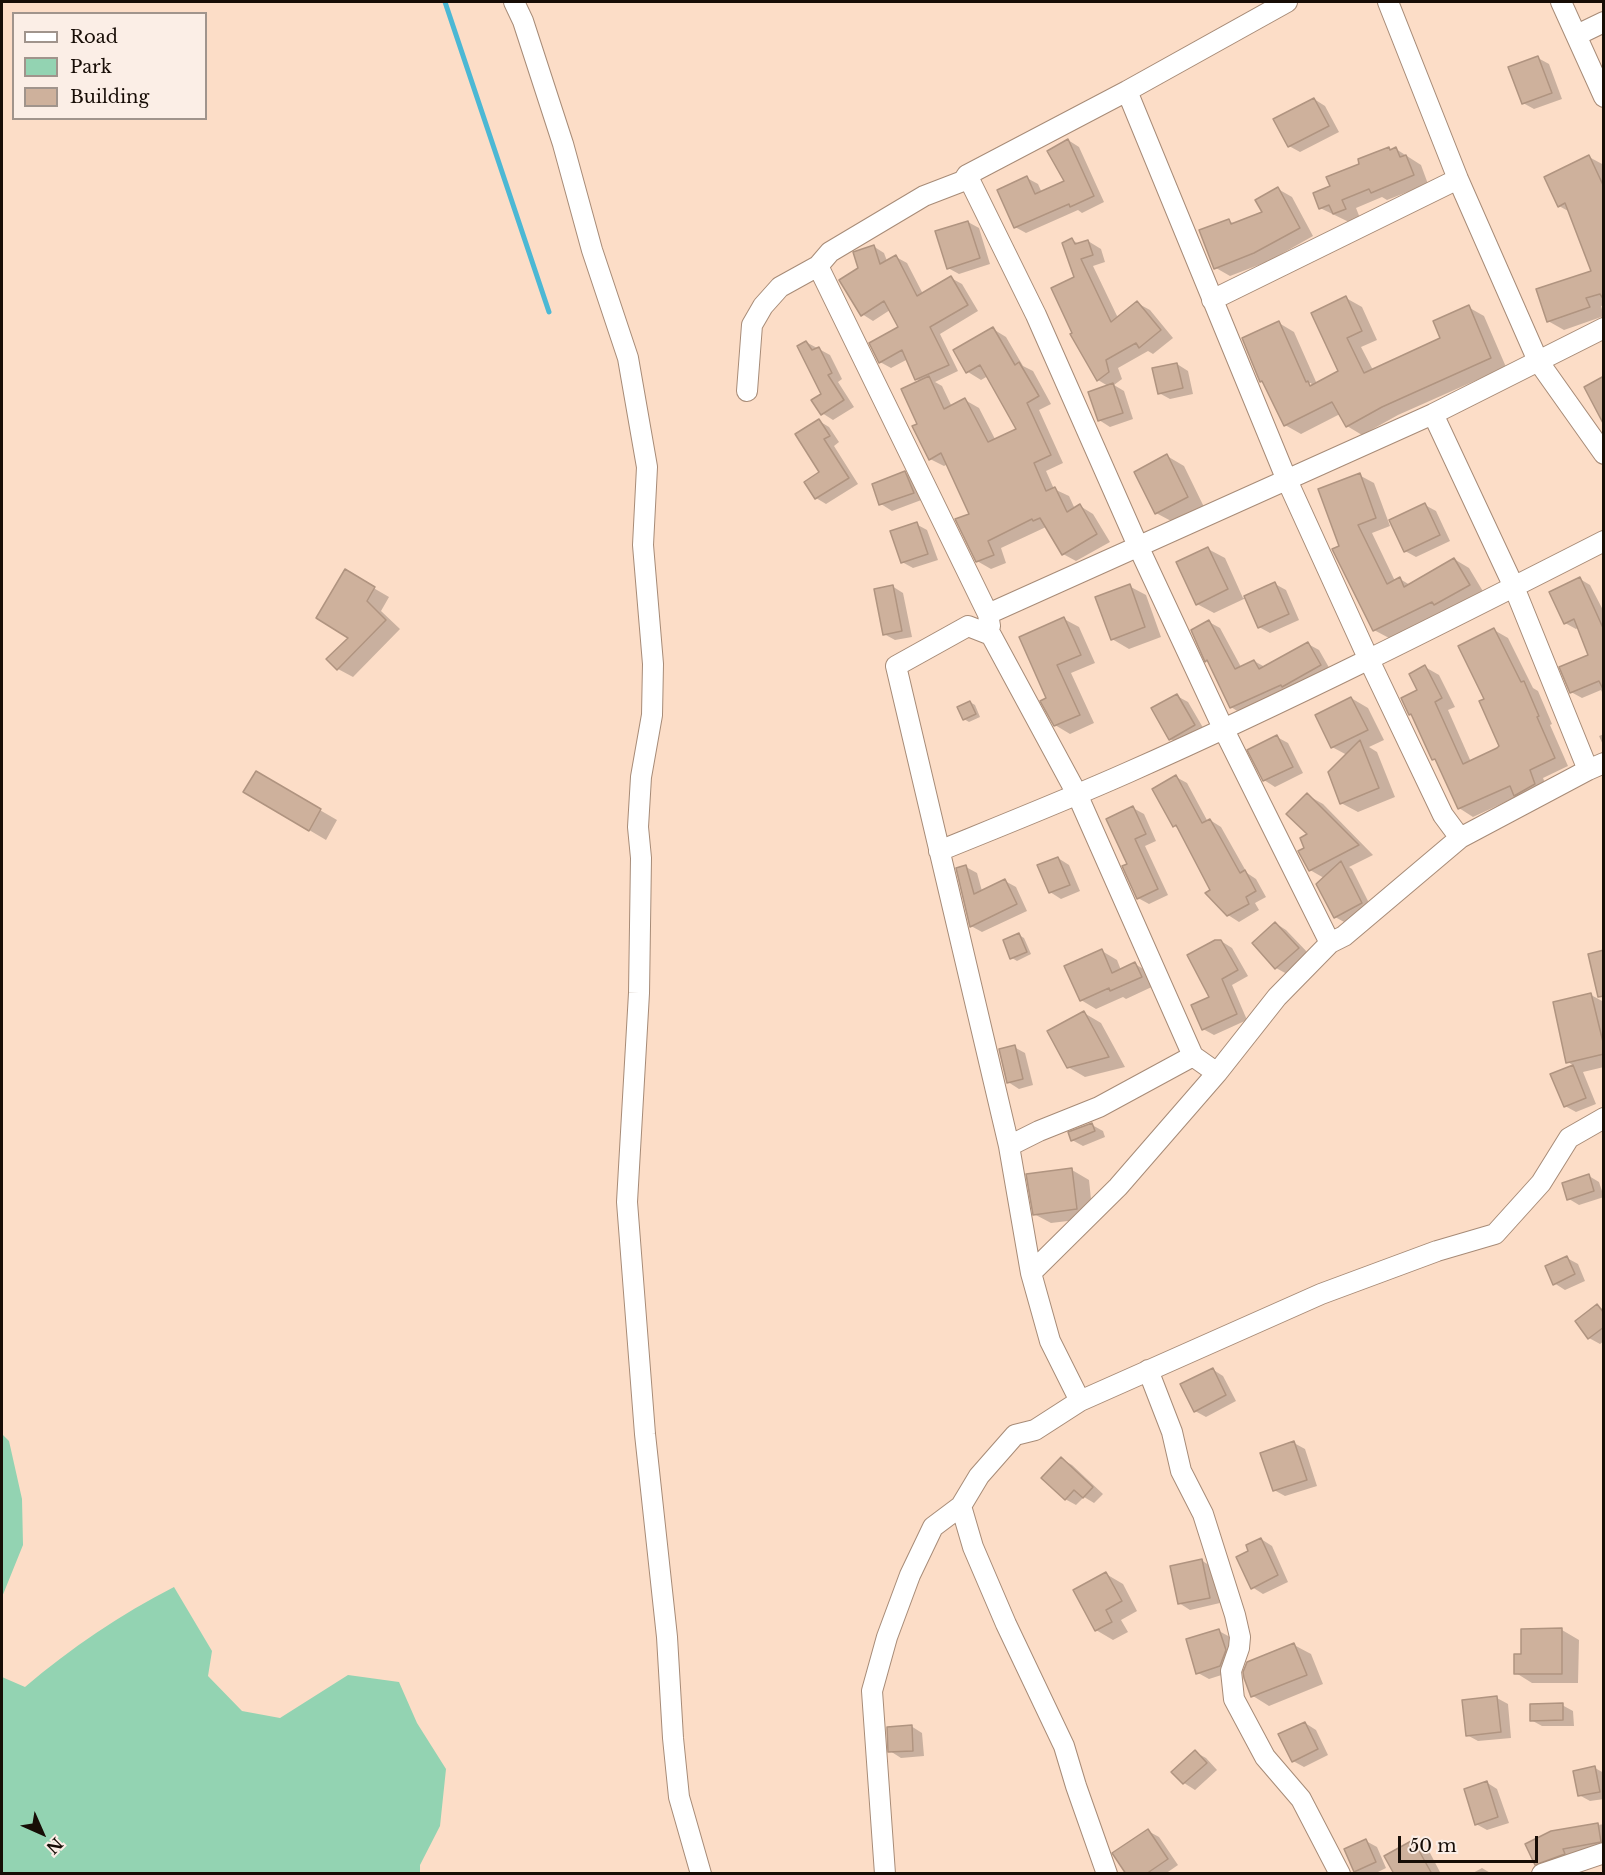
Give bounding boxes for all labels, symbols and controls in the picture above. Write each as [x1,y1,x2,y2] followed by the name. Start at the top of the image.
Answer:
[12,12,207,120] legend
[70,26,118,48] text: Road
[70,56,112,78] text: Park
[70,86,149,108] text: Building
[12,1803,72,1863] north arrow
[1401,1824,1540,1862] scale bar
[42,1833,67,1858] text: N
[1409,1835,1457,1857] text: 50 m

